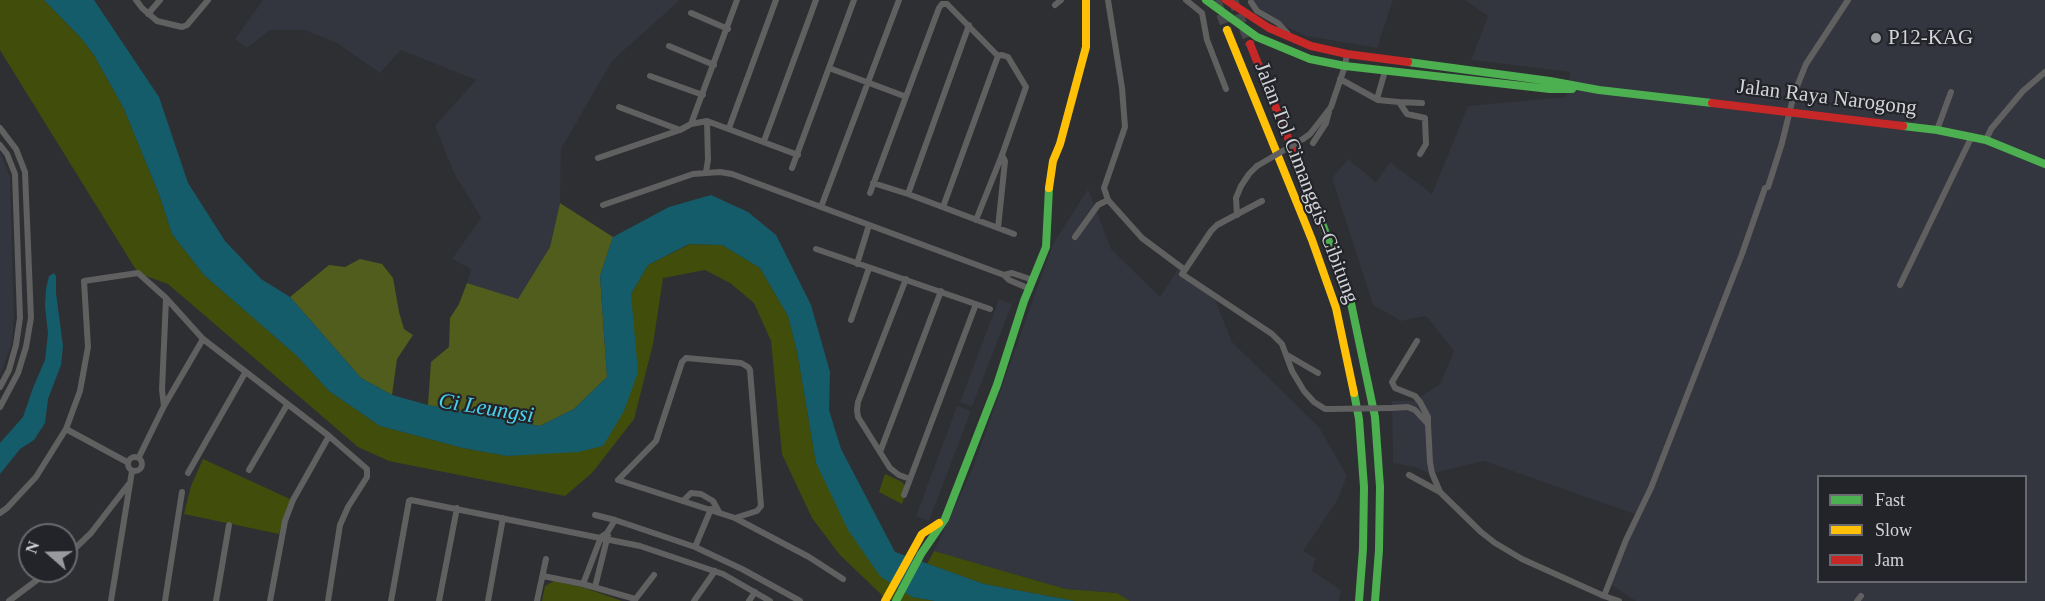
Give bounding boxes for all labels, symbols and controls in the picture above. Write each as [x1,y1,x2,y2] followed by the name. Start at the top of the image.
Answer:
[1888,25,1973,51] place label: P12-KAG
[1869,31,1883,45] marker: P12-KAG
[1248,59,1364,307] street label: Jalan Tol Cimanggis–Cibitung
[1736,74,1918,122] street label: Jalan Raya Narogong
[437,388,535,430] water label: Ci Leungsi
[1817,475,2027,583] legend
[1875,490,1905,510] text: Fast
[1875,520,1912,540] text: Slow
[18,523,78,583] north arrow
[23,539,42,556] text: N
[1875,550,1904,570] text: Jam

